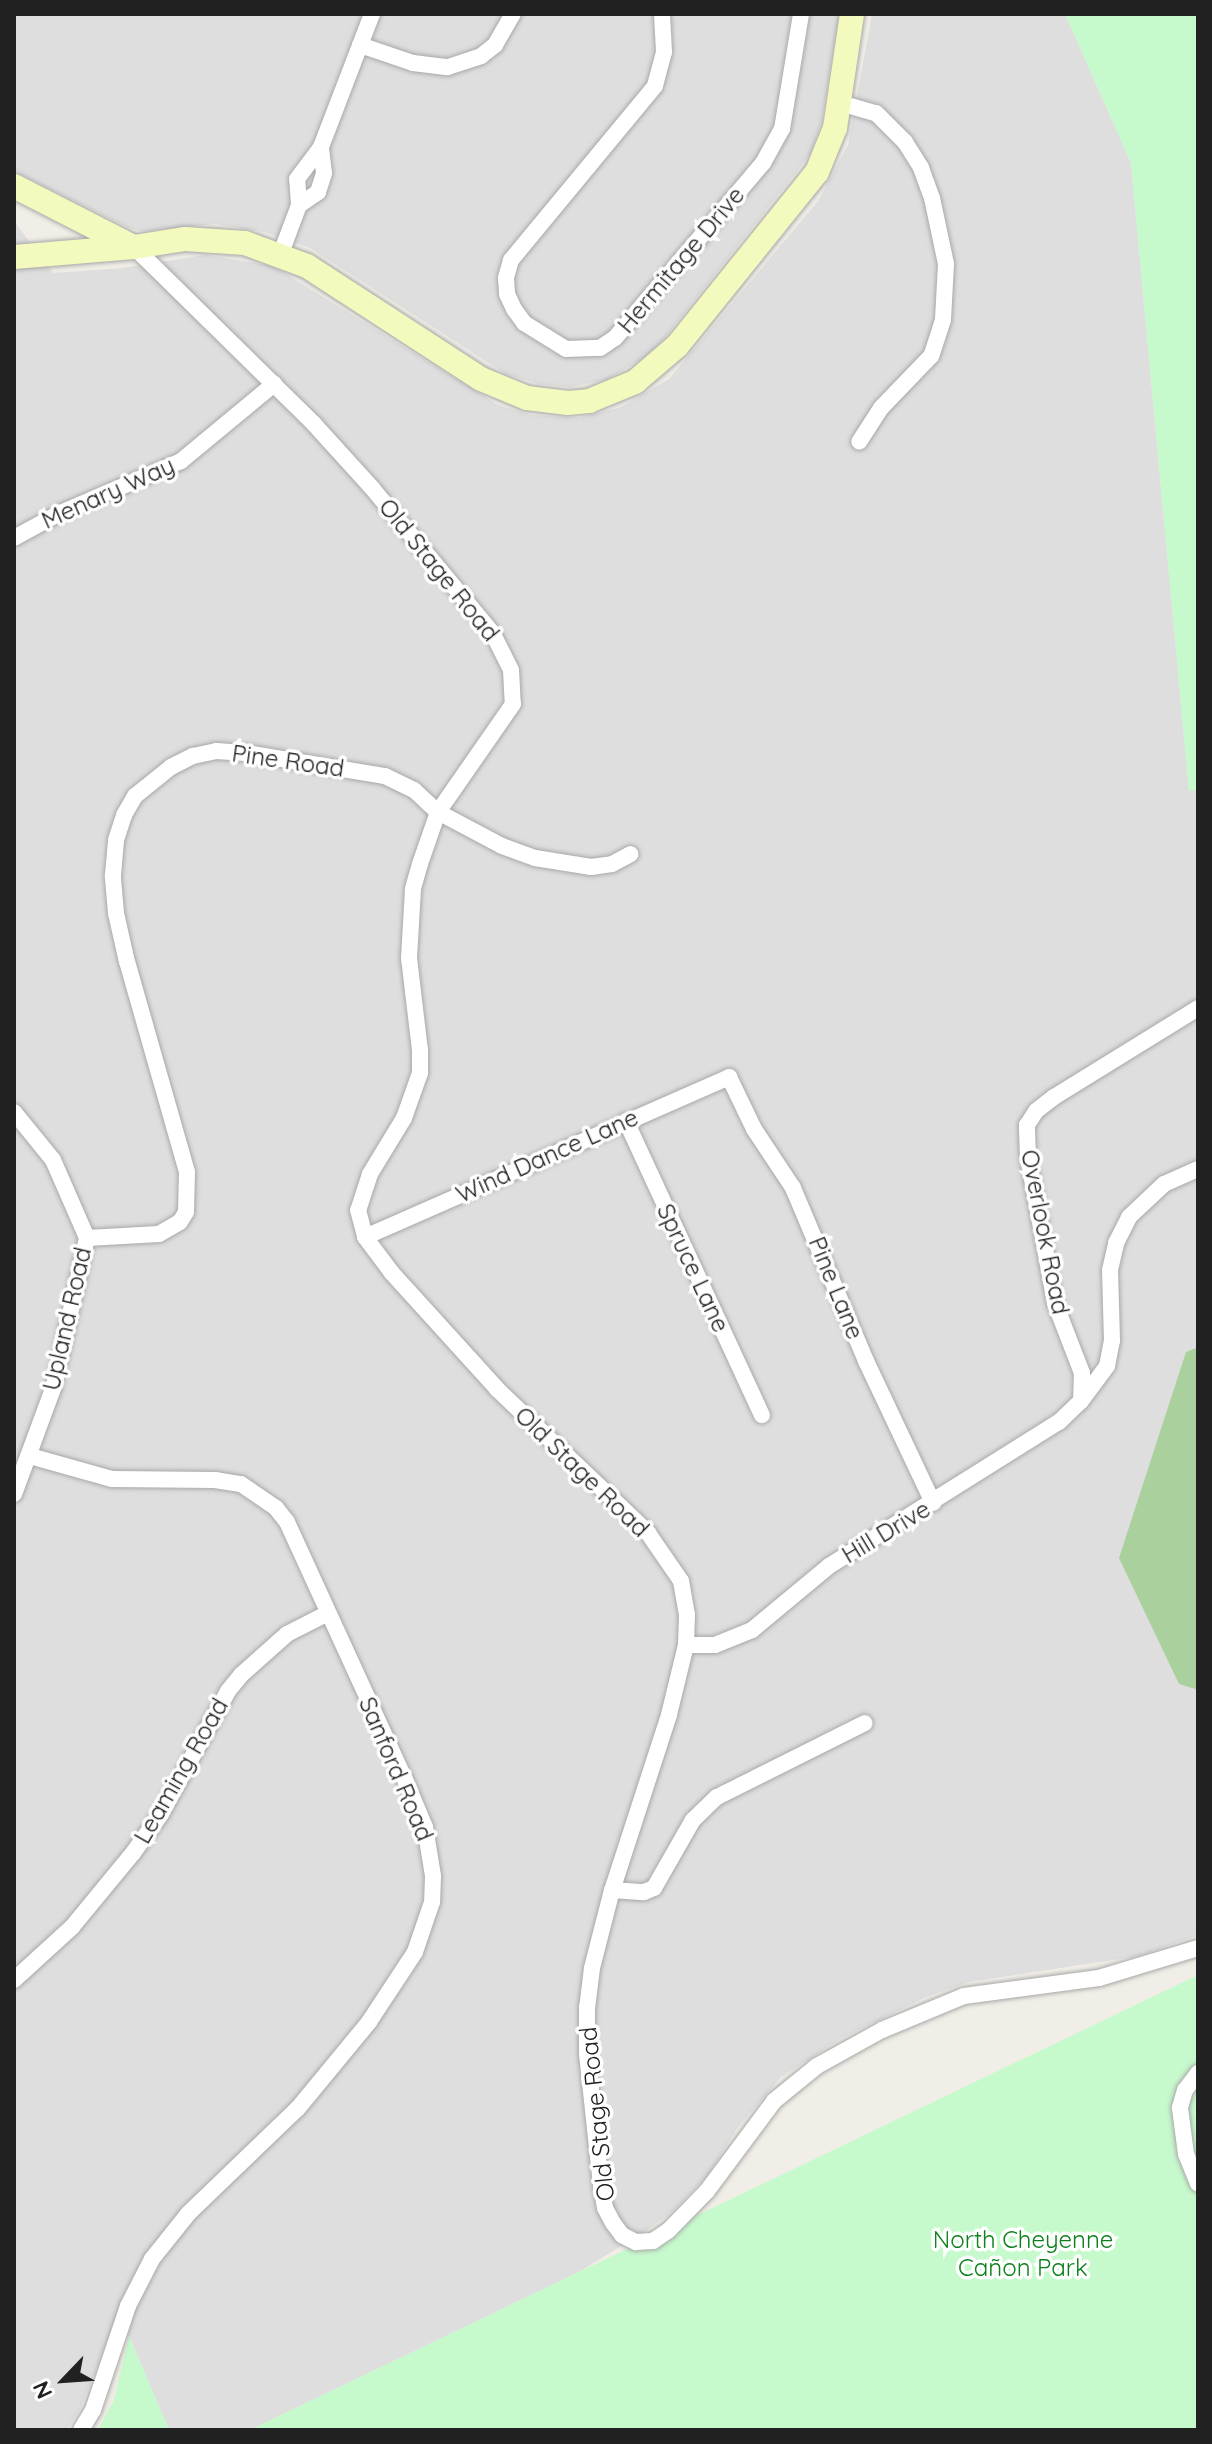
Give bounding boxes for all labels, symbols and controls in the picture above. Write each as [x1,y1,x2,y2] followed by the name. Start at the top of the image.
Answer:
[611,181,751,339] street label: Hermitage Drive
[37,451,179,535] street label: Menary Way
[373,493,505,647] street label: Old Stage Road
[230,739,346,783] street label: Pine Road
[452,1103,642,1209] street label: Wind Dance Lane
[1015,1147,1075,1317] street label: Overlook Road
[651,1199,735,1337] street label: Spruce Lane
[802,1232,870,1344] street label: Pine Lane
[37,1245,97,1393] street label: Upland Road
[509,1401,655,1543] street label: Old Stage Road
[837,1494,935,1570] street label: Hill Drive
[128,1693,234,1849] street label: Leaming Road
[353,1693,439,1845] street label: Sanford Road
[574,2025,620,2203] street label: Old Stage Road
[933,2226,1113,2282] park label: North Cheyenne Cañon Park
[24,2340,104,2420] north arrow
[26,2377,58,2403] text: N

